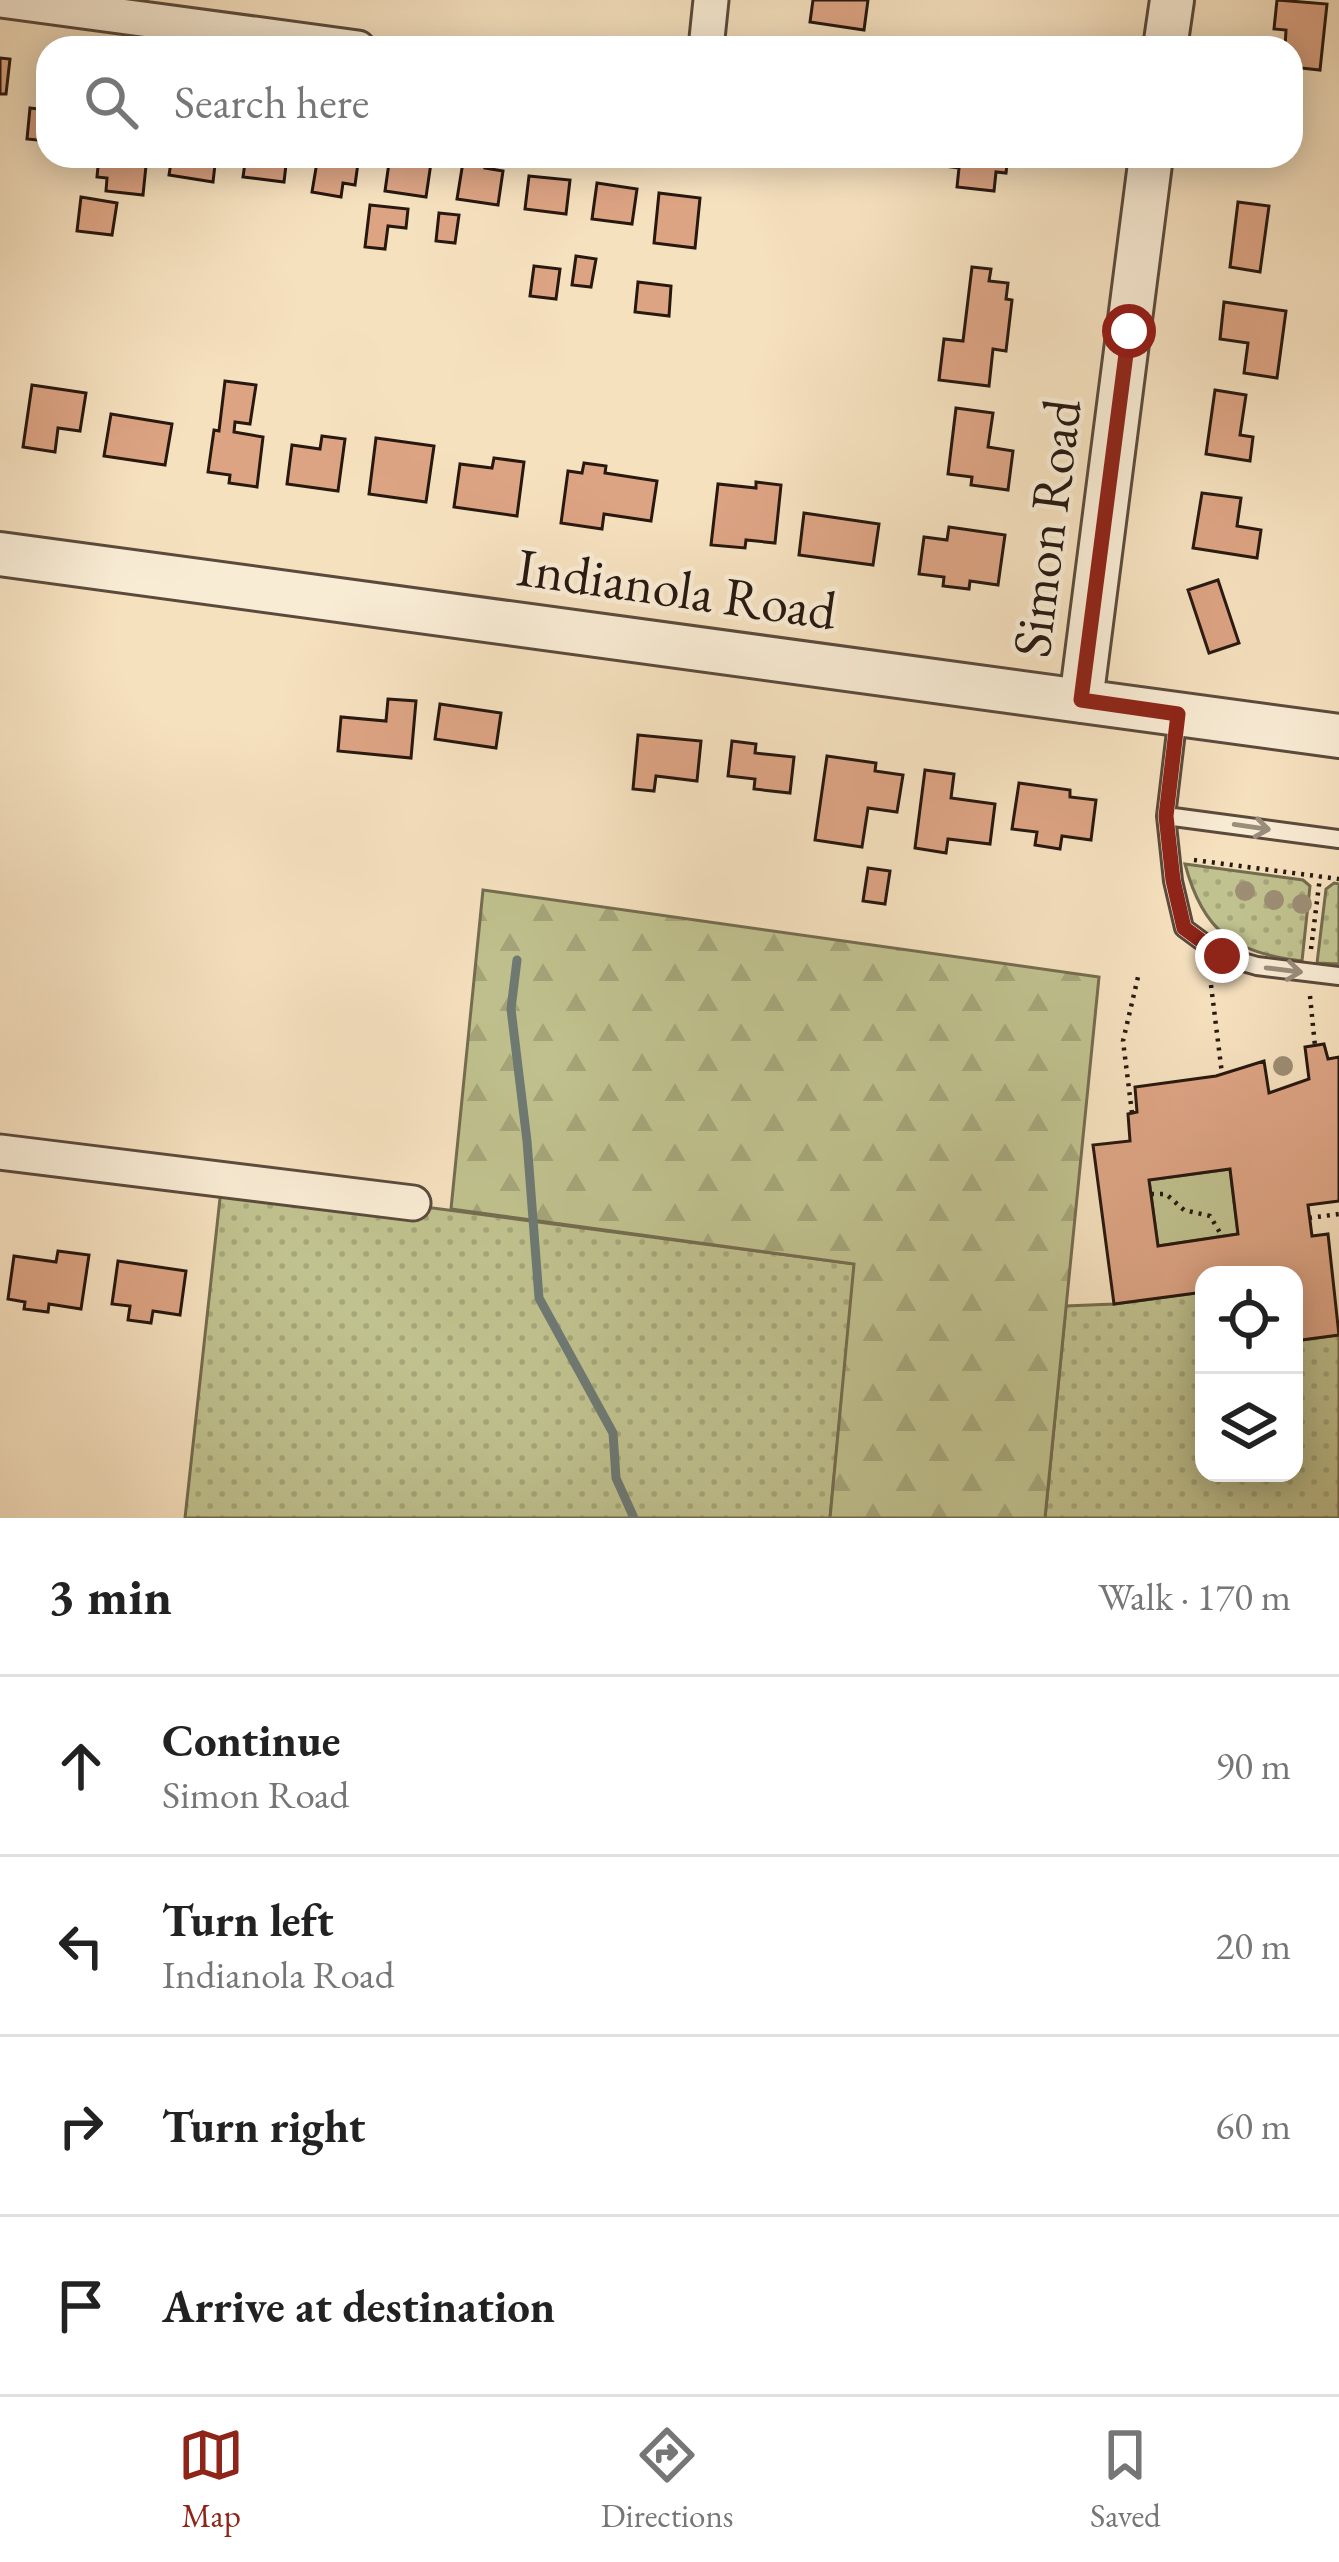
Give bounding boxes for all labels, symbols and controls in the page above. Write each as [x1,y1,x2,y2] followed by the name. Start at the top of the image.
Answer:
[36,36,1303,168] search box
[78,69,144,135] icon: search
[174,73,369,131] text: Search here
[1102,304,1156,358] route start
[995,394,1097,661] street label: Simon Road
[513,531,842,645] street label: Indianola Road
[1232,817,1271,839] one-way arrow
[1195,929,1249,983] route end
[1263,959,1302,981] one-way arrow
[1195,1266,1303,1482] map controls
[1195,1266,1303,1374] button: locate
[1195,1374,1303,1482] button: layers
[48,1563,172,1629] text: 3 min
[1098,1571,1291,1622] text: Walk · 170 m
[162,1711,340,1769] text: Continue
[48,1733,114,1799] icon: ahead
[1215,1740,1291,1791] text: 90 m
[162,1769,349,1820] text: Simon Road
[162,1891,334,1949] text: Turn left
[48,1913,114,1979] icon: left
[1215,1920,1291,1971] text: 20 m
[162,1949,394,2000] text: Indianola Road
[48,2093,114,2159] icon: right
[162,2097,365,2155] text: Turn right
[1215,2100,1291,2151] text: 60 m
[48,2273,114,2339] icon: arrive
[162,2277,555,2335] text: Arrive at destination
[178,2422,244,2537] tab: Map
[601,2422,734,2537] tab: Directions
[1090,2422,1161,2537] tab: Saved

